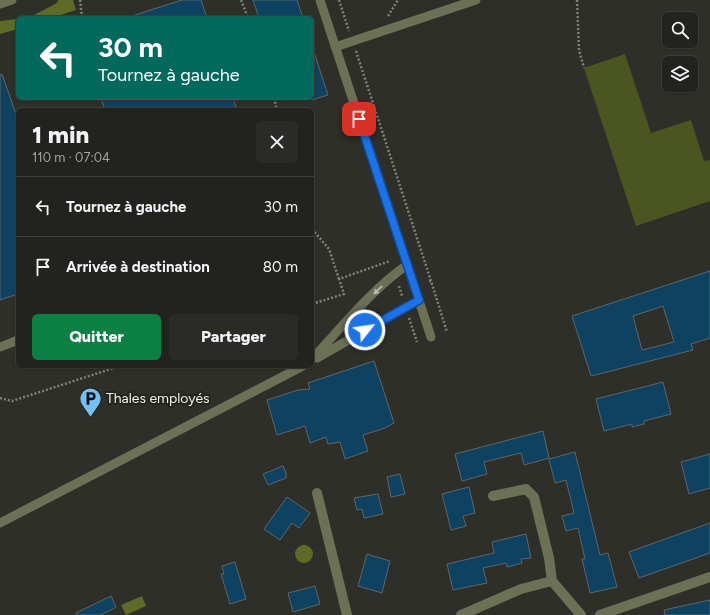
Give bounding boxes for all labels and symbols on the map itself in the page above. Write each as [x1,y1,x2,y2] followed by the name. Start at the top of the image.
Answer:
[342,102,376,136] pin
[373,285,383,295] one-way arrow
[344,309,386,351] position arrow
[78,385,104,418] parking icon: Thales employés
[106,390,210,407] place label: Thales employés

